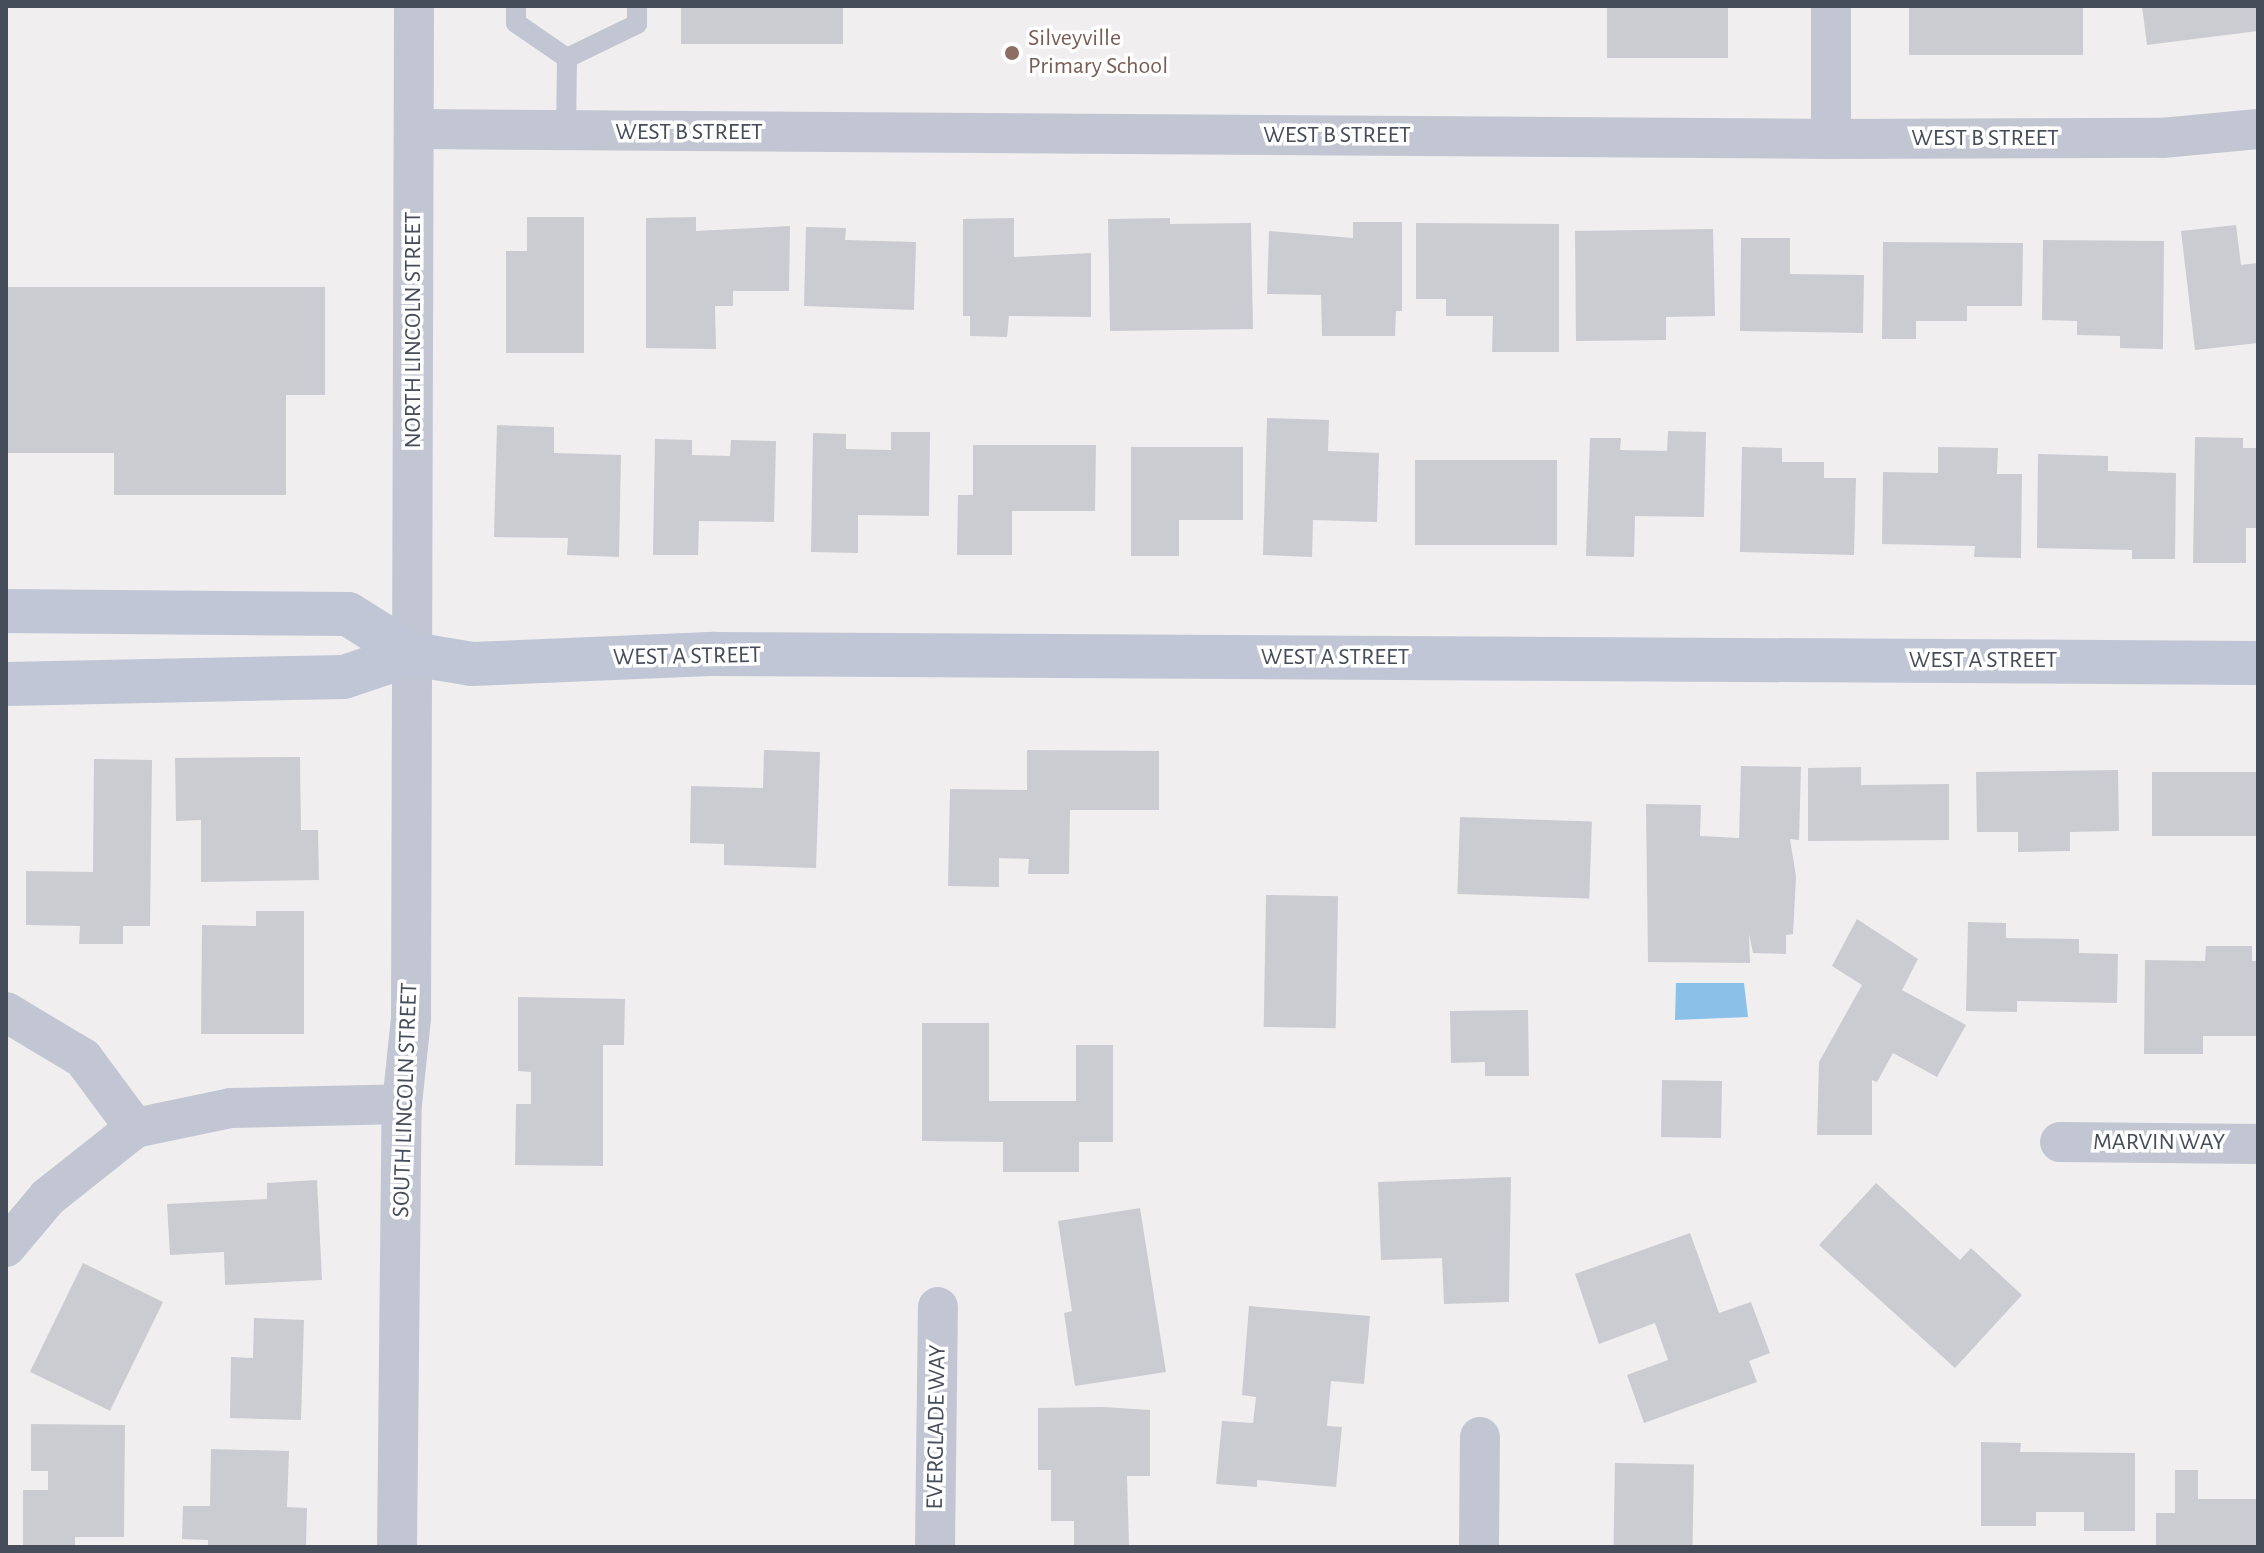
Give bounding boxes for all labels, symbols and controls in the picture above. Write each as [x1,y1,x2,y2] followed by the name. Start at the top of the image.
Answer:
[1028,25,1168,81] place label: Silveyville Primary School
[1003,44,1021,62] marker: Silveyville Primary School
[615,119,763,147] street label: WEST B STREET
[1263,122,1411,150] street label: WEST B STREET
[1911,125,2059,153] street label: WEST B STREET
[400,211,428,449] street label: NORTH LINCOLN STREET
[613,641,761,673] street label: WEST A STREET
[1261,644,1409,672] street label: WEST A STREET
[1909,647,2057,675] street label: WEST A STREET
[388,982,424,1218] street label: SOUTH LINCOLN STREET
[2093,1129,2225,1157] street label: MARVIN WAY
[921,1344,953,1510] street label: EVERGLADE WAY

